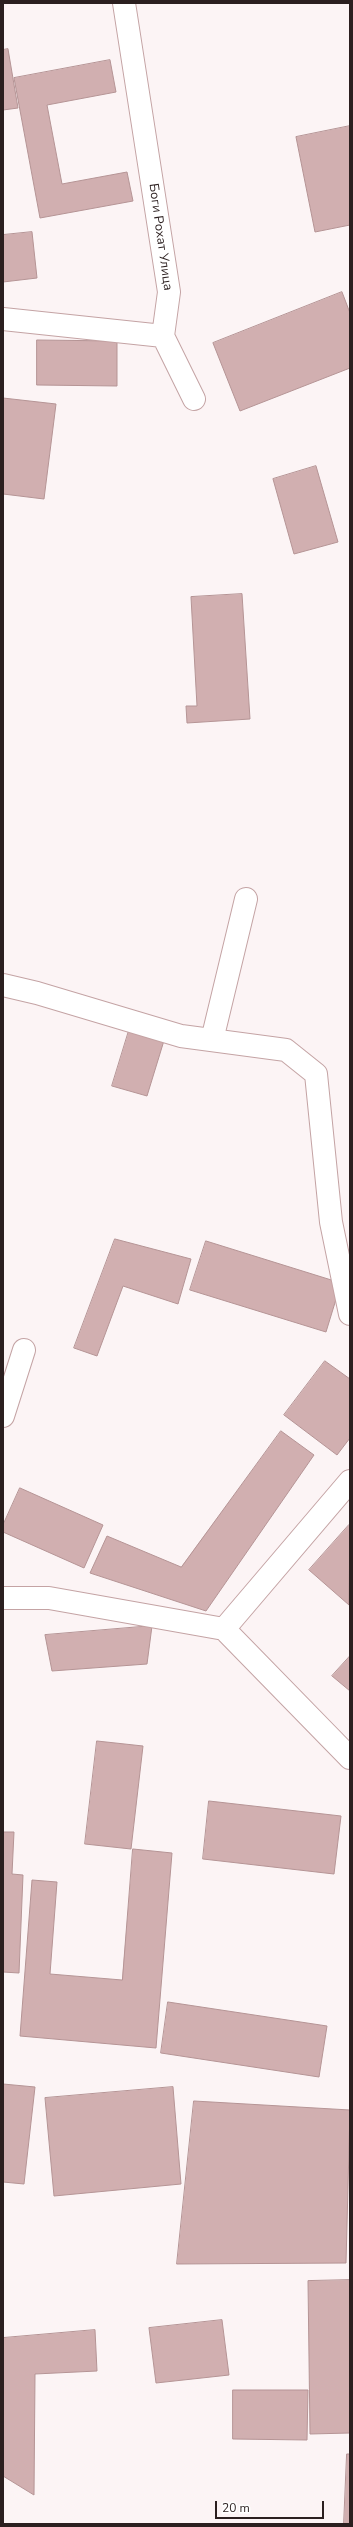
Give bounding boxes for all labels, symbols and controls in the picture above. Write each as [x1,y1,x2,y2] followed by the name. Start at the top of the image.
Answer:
[145,182,175,292] street label: Боги Рохат Улица
[217,2493,326,2519] scale bar
[222,2500,250,2516] text: 20 m

